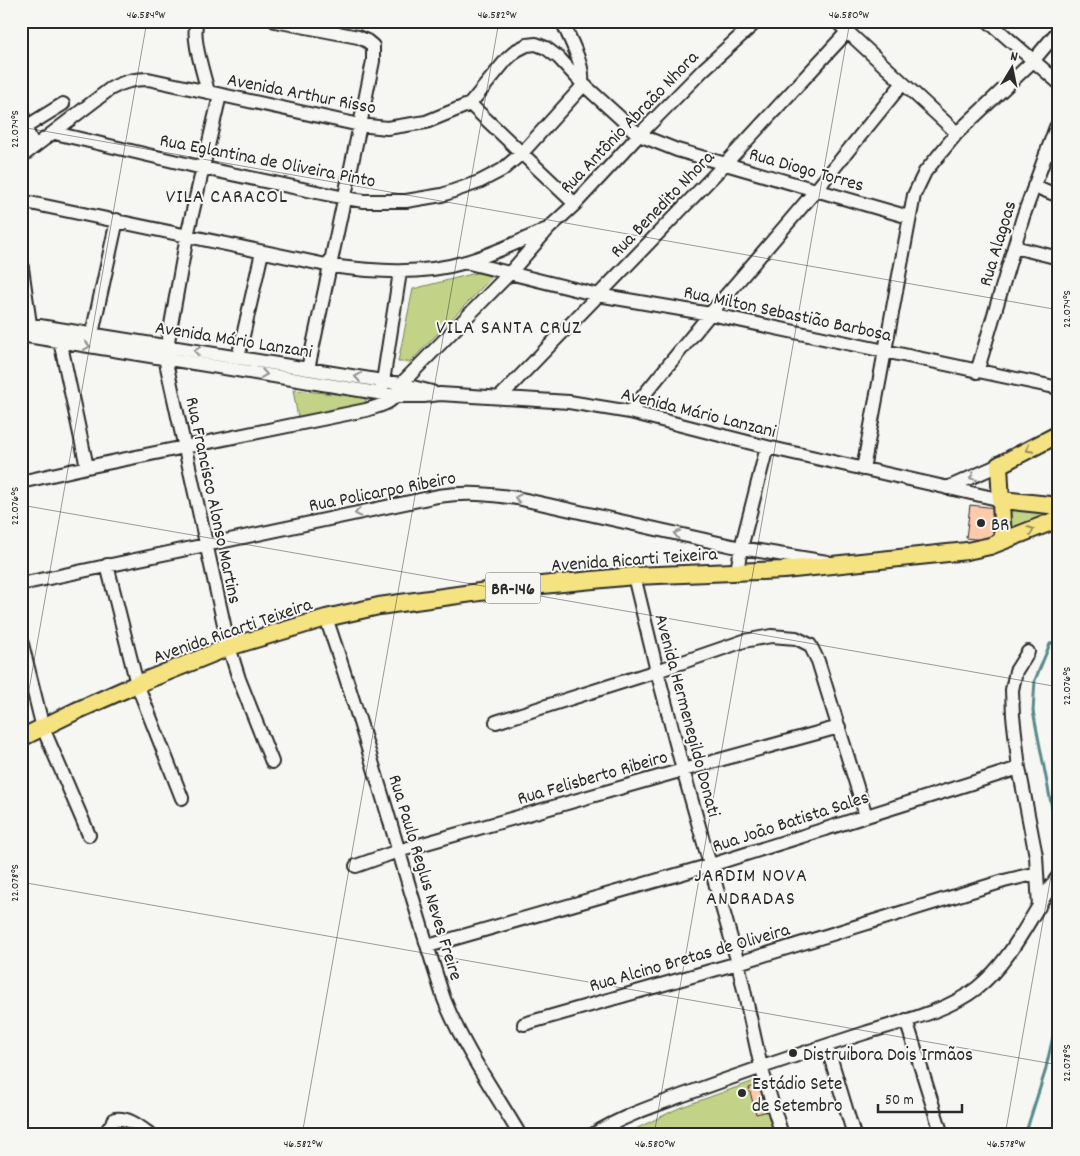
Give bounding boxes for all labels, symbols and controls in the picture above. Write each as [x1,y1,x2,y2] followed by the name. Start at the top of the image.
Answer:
[127,7,166,24] text: 46.584°W
[477,7,517,24] text: 46.582°W
[829,7,869,24] text: 46.580°W
[988,42,1038,92] north arrow
[555,45,707,201] street label: Rua Antônio Abraão Nhora
[1009,47,1019,68] text: N
[225,68,378,123] street label: Avenida Arthur Risso
[7,110,24,148] text: 22.074°S
[157,128,378,197] street label: Rua Eglantina de Oliveira Pinto
[745,142,867,201] street label: Rua Diogo Torres
[605,145,723,265] street label: Rua Benedito Nhora
[166,184,288,212] district label: VILA CARACOL
[974,198,1025,290] street label: Rua Alagoas
[681,280,895,351] street label: Rua Milton Sebastião Barbosa
[1059,290,1076,328] text: 22.074°S
[436,315,582,343] district label: VILA SANTA CRUZ
[153,316,315,367] street label: Avenida Mário Lanzani
[82,340,91,350] one-way arrow
[193,347,202,357] one-way arrow
[260,369,269,379] one-way arrow
[353,373,362,383] one-way arrow
[618,382,779,447] street label: Avenida Mário Lanzani
[176,395,247,607] street label: Rua Francisco Alonso Martins
[1025,443,1034,453] one-way arrow
[307,466,458,521] street label: Rua Policarpo Ribeiro
[969,470,978,481] one-way arrow
[7,487,24,525] text: 22.076°S
[514,494,522,504] one-way arrow
[353,507,362,518] one-way arrow
[991,513,1009,540] place label: BR
[975,517,987,529] marker: BR
[1026,526,1035,536] one-way arrow
[672,529,681,540] one-way arrow
[550,542,719,581] street label: Avenida Ricarti Teixeira
[486,572,540,604] road number: BR-146
[150,592,317,672] street label: Avenida Ricarti Teixeira
[646,611,726,821] street label: Avenida Hermenegildo Donati
[1059,667,1076,705] text: 22.076°S
[515,745,671,814] street label: Rua Felisberto Ribeiro
[379,772,468,984] street label: Rua Paulo Reglus Neves Freire
[709,785,873,861] street label: Rua João Batista Sales
[694,863,808,914] district label: JARDIM NOVA ANDRADAS
[7,864,24,902] text: 22.078°S
[587,918,794,1001] street label: Rua Alcino Bretas de Oliveira
[803,1043,973,1070] place label: Distruibora Dois Irmãos
[1059,1044,1076,1082] text: 22.078°S
[787,1047,799,1059] marker: Distruibora Dois Irmãos
[752,1072,843,1121] place label: Estádio Sete de Setembro
[878,1081,961,1113] scale bar
[736,1087,748,1099] marker: Estádio Sete de Setembro
[885,1090,914,1112] text: 50 m
[283,1136,323,1153] text: 46.582°W
[635,1136,675,1153] text: 46.580°W
[987,1136,1025,1153] text: 46.578°W

